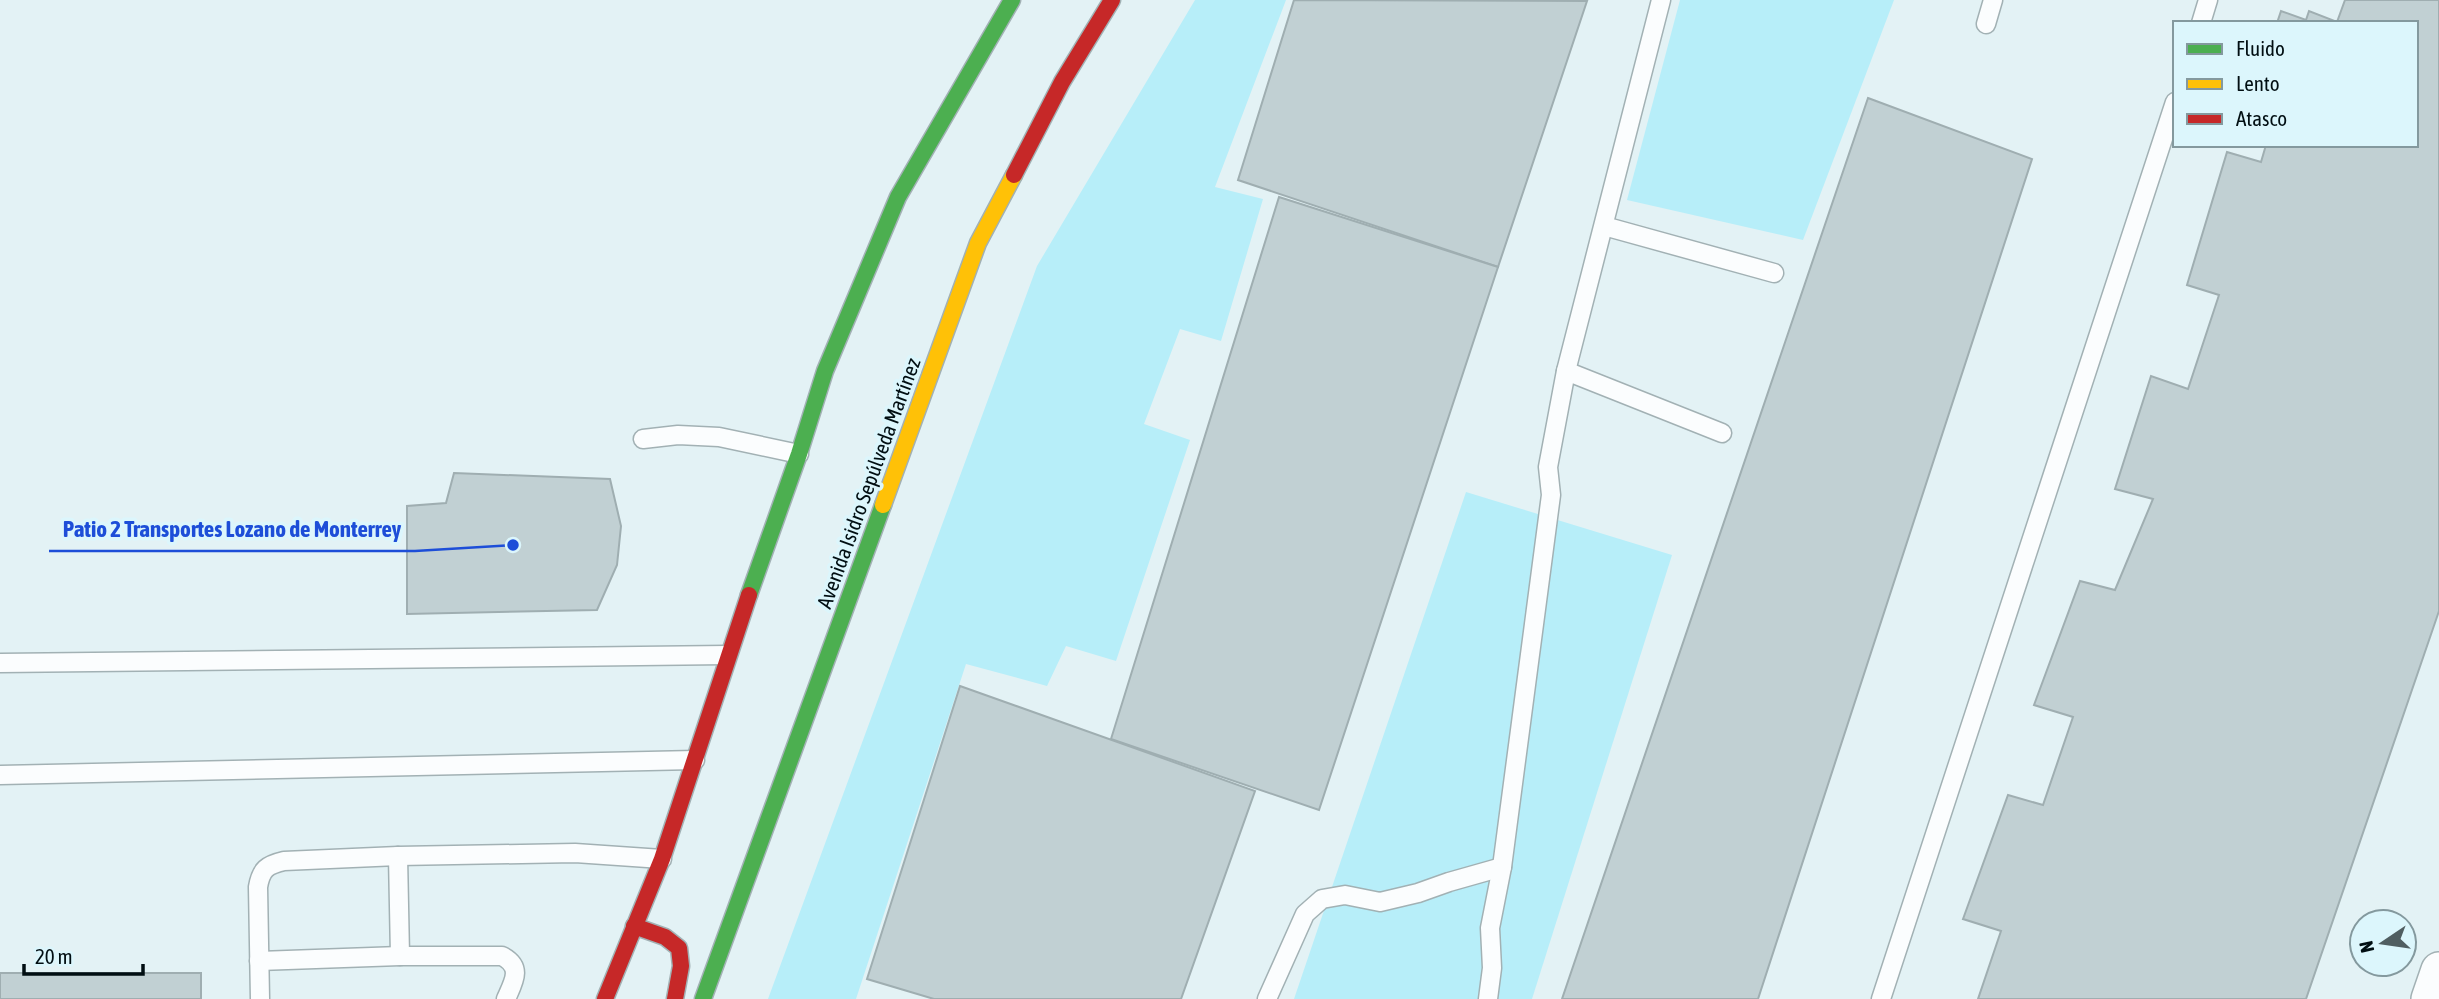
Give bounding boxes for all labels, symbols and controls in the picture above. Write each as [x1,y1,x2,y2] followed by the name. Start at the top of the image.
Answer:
[2173,21,2418,147] legend
[2236,36,2285,60] text: Fluido
[2236,71,2280,95] text: Lento
[2236,106,2287,130] text: Atasco
[811,354,925,611] street label: Avenida Isidro Sepúlveda Martínez
[49,507,415,551] callout: Patio 2 Transportes Lozano de Monterrey
[63,516,402,542] text: Patio 2 Transportes Lozano de Monterrey
[2348,908,2418,978] north arrow
[24,932,144,976] scale bar
[2354,939,2378,955] text: N
[35,944,73,968] text: 20 m

